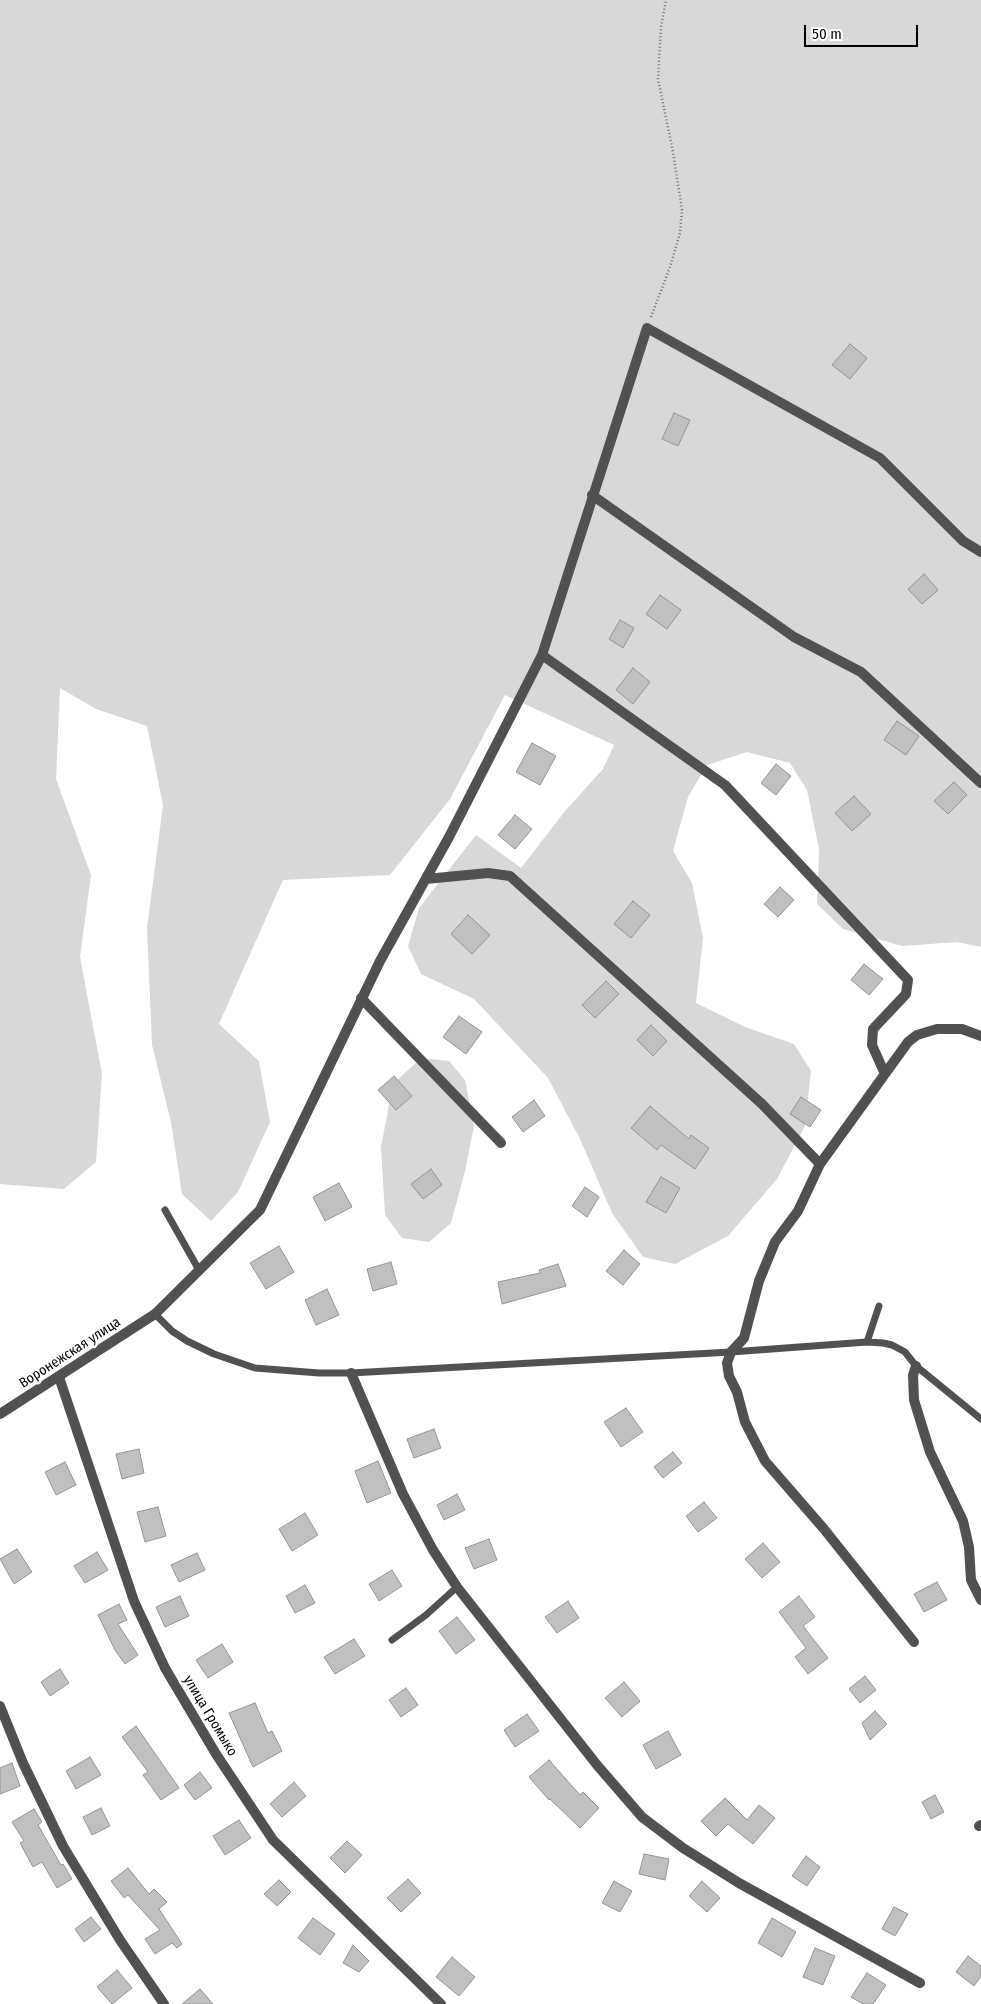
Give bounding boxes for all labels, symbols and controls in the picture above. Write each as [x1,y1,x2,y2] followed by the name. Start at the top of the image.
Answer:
[806,15,920,47] scale bar
[812,25,842,43] text: 50 m
[16,1314,124,1392] street label: Воронежская улица
[179,1673,241,1759] street label: улица Громыко

